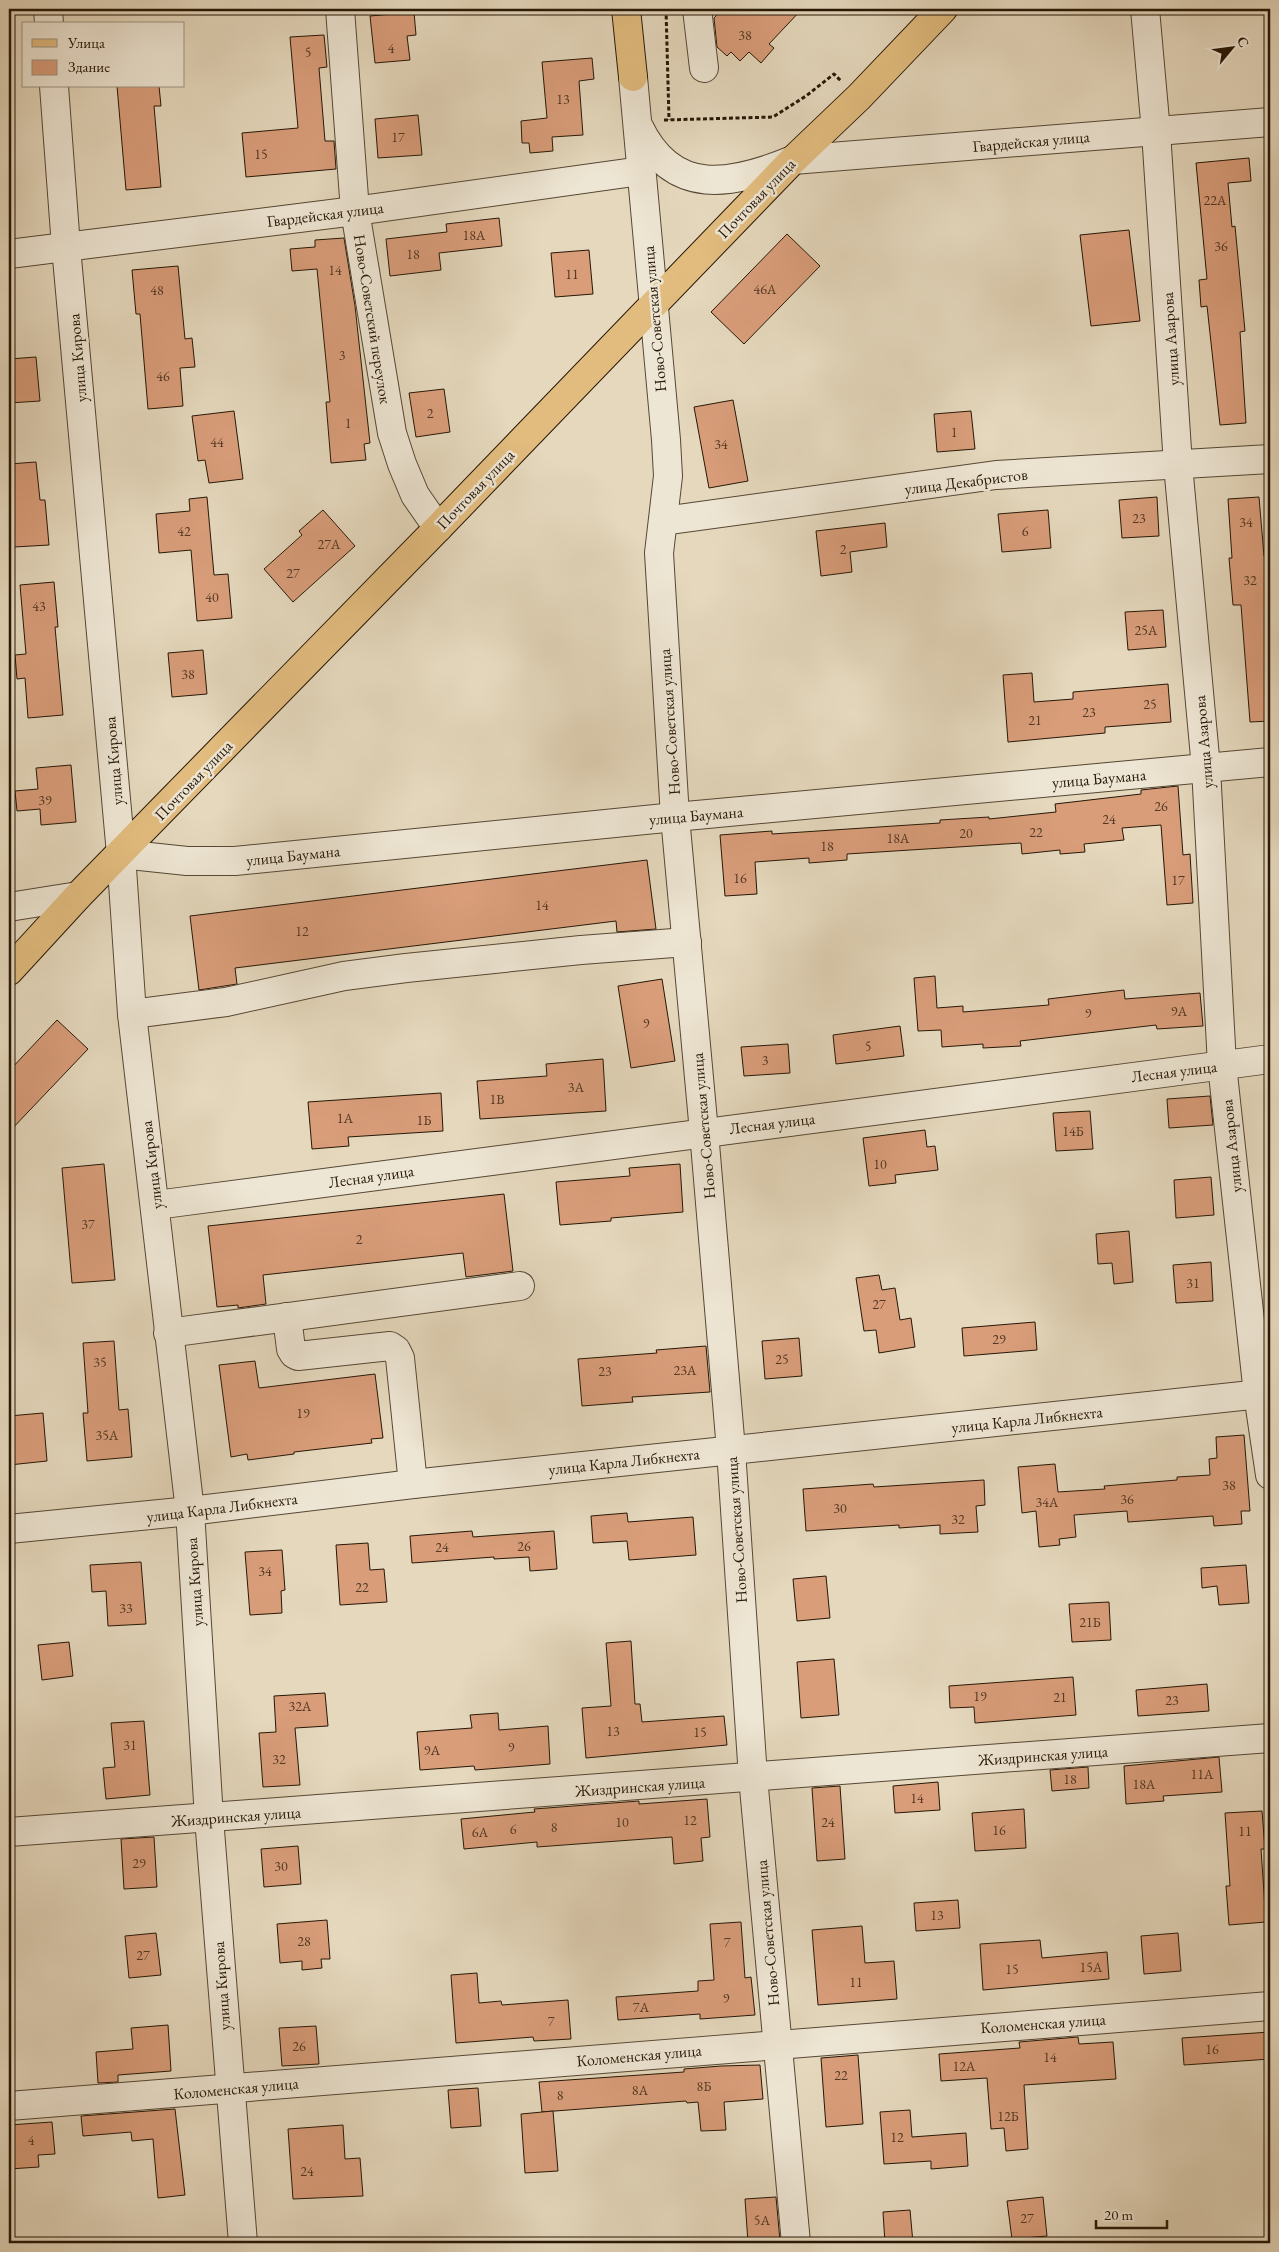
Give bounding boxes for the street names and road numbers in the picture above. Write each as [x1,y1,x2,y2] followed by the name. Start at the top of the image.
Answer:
[972,126,1091,157] street label: Гвардейская улица
[713,153,800,243] street label: Почтовая улица
[265,197,385,232] street label: Гвардейская улица
[349,233,396,406] street label: Ново-Советский переулок
[638,244,671,393] street label: Ново-Советская улица
[1157,291,1184,386] street label: улица Азарова
[63,312,92,403] street label: улица Кирова
[432,444,519,534] street label: Почтовая улица
[903,464,1029,499] street label: улица Декабристов
[654,647,685,796] street label: Ново-Советская улица
[1189,694,1218,789] street label: улица Азарова
[99,715,128,806] street label: улица Кирова
[150,735,237,825] street label: Почтовая улица
[1051,764,1148,793] street label: улица Баумана
[648,801,745,830] street label: улица Баумана
[245,840,342,871] street label: улица Баумана
[687,1051,720,1200] street label: Ново-Советская улица
[1130,1056,1219,1087] street label: Лесная улица
[1216,1098,1247,1194] street label: улица Азарова
[728,1108,817,1139] street label: Лесная улица
[136,1119,167,1210] street label: улица Кирова
[327,1160,416,1193] street label: Лесная улица
[950,1401,1104,1438] street label: улица Карла Либкнехта
[547,1443,701,1480] street label: улица Карла Либкнехта
[721,1455,752,1604] street label: Ново-Советская улица
[145,1488,299,1527] street label: улица Карла Либкнехта
[181,1536,208,1627] street label: улица Кирова
[976,1740,1109,1771] street label: Жиздринская улица
[573,1771,706,1802] street label: Жиздринская улица
[169,1801,302,1832] street label: Жиздринская улица
[751,1858,784,2007] street label: Ново-Советская улица
[208,1940,235,2031] street label: улица Кирова
[980,2009,1107,2038] street label: Коломенская улица
[576,2040,703,2071] street label: Коломенская улица
[173,2073,300,2104] street label: Коломенская улица

